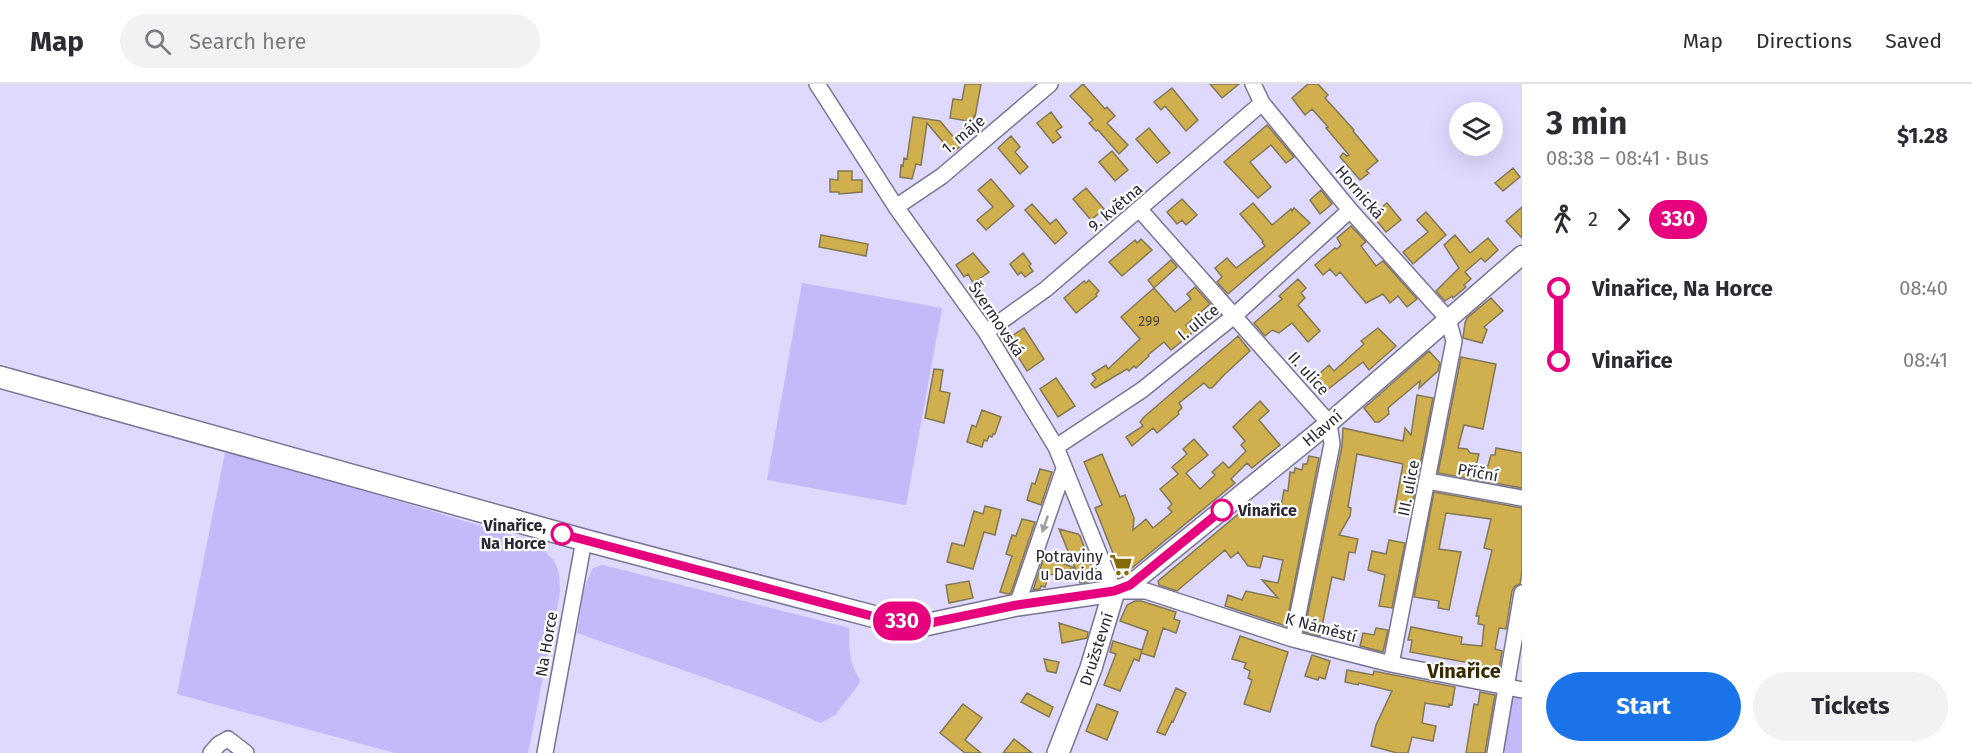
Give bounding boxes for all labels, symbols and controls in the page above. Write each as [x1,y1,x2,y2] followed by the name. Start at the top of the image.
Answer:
[120,14,540,68] search box
[30,25,84,58] text: Map
[141,25,174,58] icon: search
[189,28,307,55] text: Search here
[1683,28,1723,54] text: Map
[1756,28,1852,54] text: Directions
[1885,28,1942,54] text: Saved
[1449,102,1503,156] map controls
[1449,102,1503,156] button: layers
[1546,103,1627,143] text: 3 min
[938,111,989,158] street label: 1. máje
[1897,122,1948,149] text: $1.28
[1546,146,1709,170] text: 08:38 – 08:41 · Bus
[1331,162,1388,223] street label: Hornická
[1084,179,1146,236] street label: 9. května
[1546,203,1579,236] icon: walk
[1607,203,1640,236] icon: forward
[1661,206,1695,232] text: 330
[1588,207,1598,231] text: 2
[1592,275,1773,302] text: Vinařice, Na Horce
[1899,276,1948,300] text: 08:40
[965,278,1029,360] street label: Švermovská
[1174,300,1223,345] street label: I. ulice
[1138,313,1160,330] house number: 299
[1592,347,1673,374] text: Vinařice
[1284,348,1333,399] street label: II. ulice
[1903,348,1948,372] text: 08:41
[1299,406,1346,450] street label: Hlavní
[1394,458,1423,518] street label: III. ulice
[1456,460,1500,486] street label: Příční
[1211,499,1233,521] marker: Vinařice
[1237,501,1297,520] place label: Vinařice
[1039,515,1049,533] one-way arrow
[481,516,546,553] place label: Vinařice, Na Horce
[551,523,573,545] marker: Vinařice, Na Horce
[1035,547,1103,584] place label: Potraviny u Davida
[1108,552,1134,578] supermarket icon: Potraviny u Davida
[868,602,936,640] line badge: 330
[885,608,919,634] text: 330
[1283,609,1359,646] street label: K Náměstí
[531,610,562,678] street label: Na Horce
[1076,610,1117,688] street label: Družstevní
[1426,659,1501,683] district label: Vinařice
[1546,672,1741,741] button: Start
[1753,672,1948,741] button: Tickets

